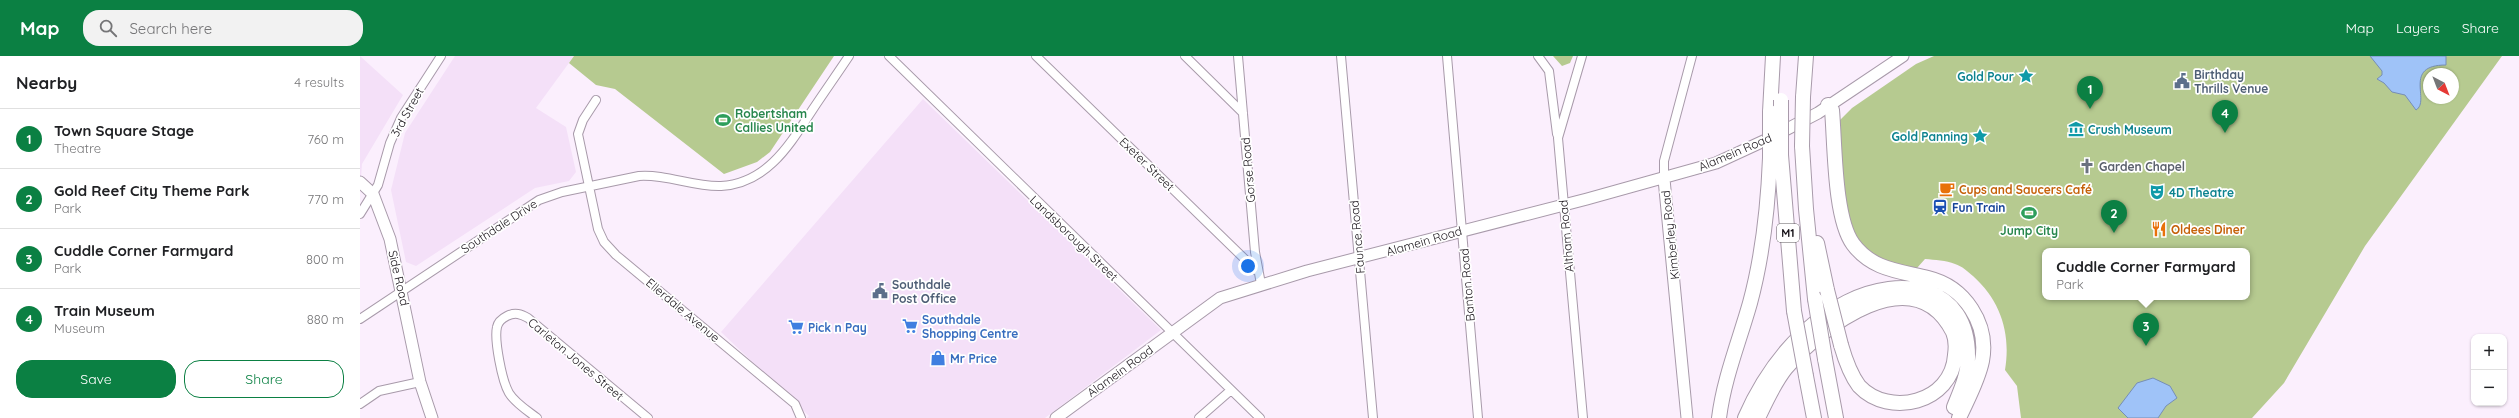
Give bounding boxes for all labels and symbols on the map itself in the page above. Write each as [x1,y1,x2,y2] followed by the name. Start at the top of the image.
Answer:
[2017,67,2035,85] place icon: Gold Pour
[2194,67,2268,96] place label: Birthday Thrills Venue
[2423,68,2459,104] north arrow
[1957,69,2014,84] place label: Gold Pour
[2173,72,2191,90] public building icon: Birthday Thrills Venue
[2077,76,2103,109] pin: 1
[387,85,427,139] street label: 3rd Street
[2212,100,2238,133] pin: 4
[735,106,814,135] place label: Robertsham Callies United
[714,111,732,129] sports icon: Robertsham Callies United
[2067,120,2085,138] museum icon: Crush Museum
[2088,122,2172,137] place label: Crush Museum
[1971,127,1989,145] place icon: Gold Panning
[1891,129,1968,144] place label: Gold Panning
[1696,130,1774,174] street label: Alamein Road
[1116,134,1178,194] street label: Exeter Street
[1238,137,1258,203] street label: Gorse Road
[2078,157,2096,175] church icon: Garden Chapel
[2099,159,2185,174] place label: Garden Chapel
[1938,180,1956,198] cafe icon: Cups and Saucers Café
[1959,182,2092,197] place label: Cups and Saucers Café
[2148,183,2166,201] theatre icon: 4D Theatre
[2169,185,2234,200] place label: 4D Theatre
[1658,190,1682,280] street label: Kimberley Road
[1027,192,1121,284] street label: Landsborough Street
[458,196,540,256] street label: Southdale Drive
[1931,198,1949,216] station icon: Fun Train
[1555,199,1577,273] street label: Altham Road
[1346,200,1368,274] street label: Faunce Road
[1952,200,2006,215] place label: Fun Train
[2101,200,2127,233] pin: 2
[2020,204,2038,222] sports icon: Jump City
[2150,220,2168,238] restaurant icon: Oldees Diner
[2171,222,2245,237] place label: Oldees Diner
[1384,223,1464,259] street label: Alamein Road
[2000,223,2058,238] place label: Jump City
[1777,224,1799,242] road number: M1
[1456,248,1478,322] street label: Banton Road
[385,249,413,307] street label: Side Road
[1238,256,1258,276] your location
[643,275,723,345] street label: Ellerdale Avenue
[892,277,956,306] place label: Southdale Post Office
[871,282,889,300] public building icon: Southdale Post Office
[922,312,1018,341] place label: Southdale Shopping Centre
[2133,313,2159,346] pin: 3
[525,315,627,403] street label: Carleton Jones Street
[901,317,919,335] supermarket icon: Southdale Shopping Centre
[787,318,805,336] supermarket icon: Pick n Pay
[808,320,867,335] place label: Pick n Pay
[1084,342,1156,400] street label: Alamein Road
[929,349,947,367] shop icon: Mr Price
[950,351,997,366] place label: Mr Price

